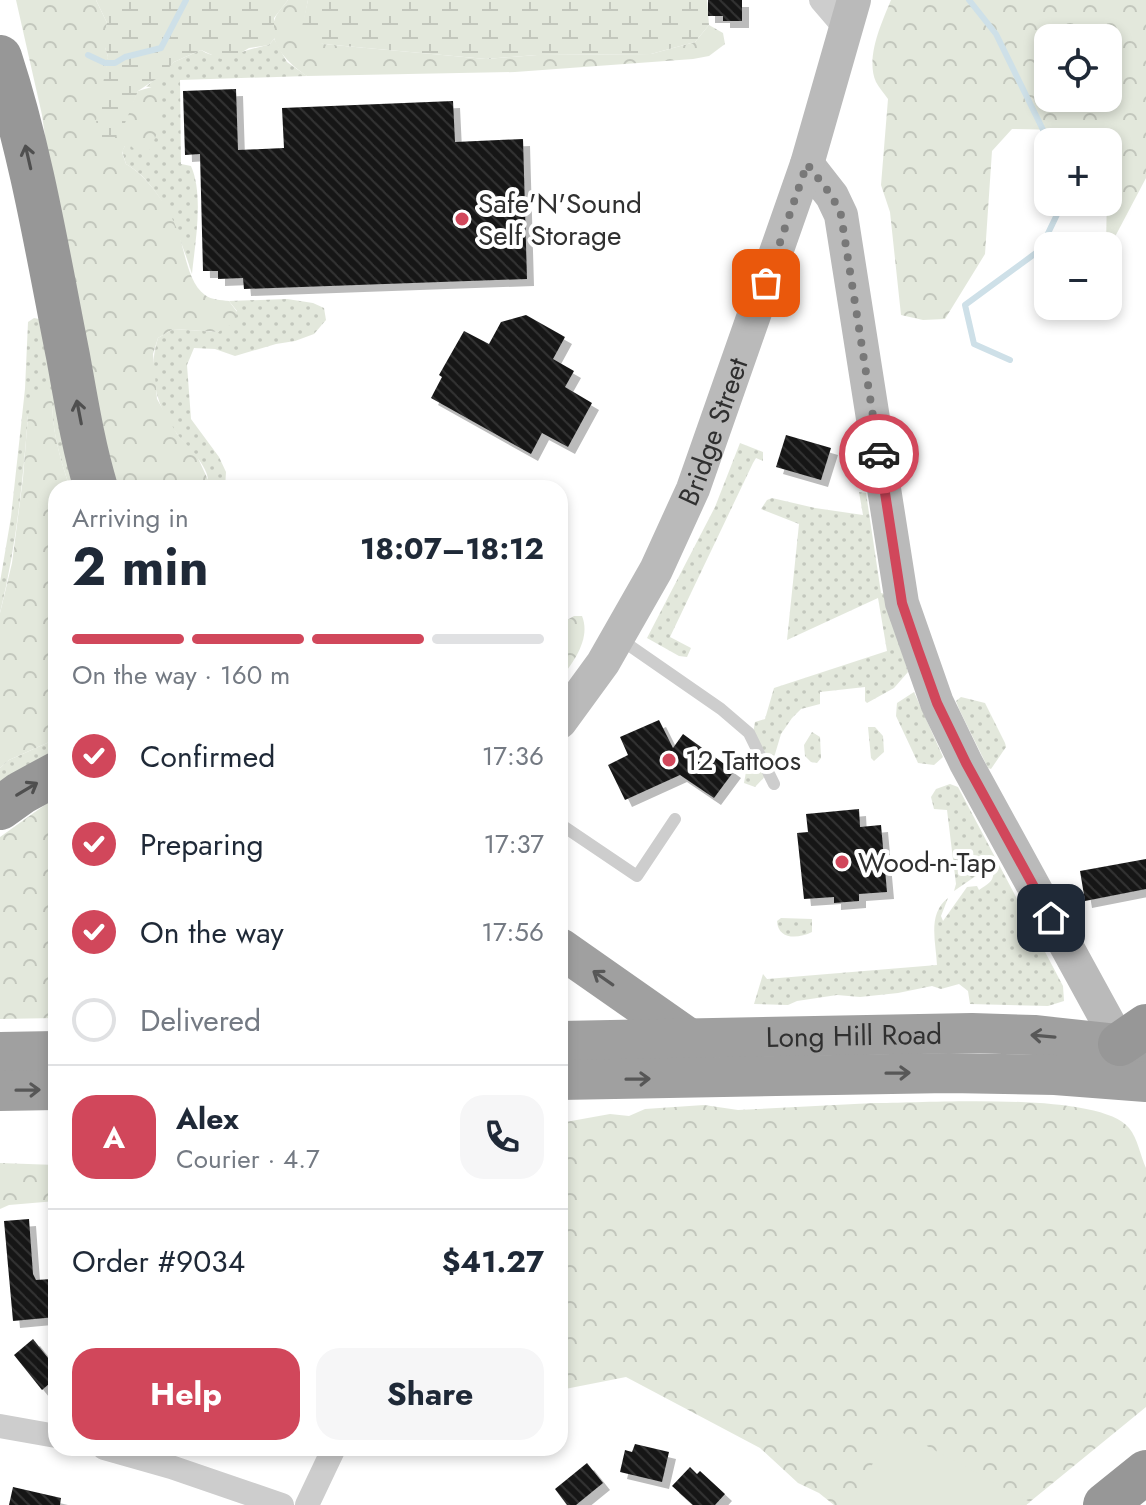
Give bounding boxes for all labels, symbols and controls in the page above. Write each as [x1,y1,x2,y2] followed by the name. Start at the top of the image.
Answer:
[1034,24,1122,320] map controls
[1034,24,1122,112] button: locate
[1034,128,1122,216] button: +
[20,145,35,170] one-way arrow
[478,183,642,256] place label: Safe'N'Sound Self Storage
[453,210,471,228] marker: Safe'N'Sound Self Storage
[1034,232,1122,320] button: −
[732,249,800,317] pin
[744,261,788,305] icon: bag
[668,352,758,512] street label: Bridge Street
[70,400,85,425] one-way arrow
[839,414,919,494] courier
[857,432,901,476] icon: car
[72,499,189,537] text: Arriving in
[360,527,544,570] text: 18:07–18:12
[72,529,209,605] text: 2 min
[72,656,290,694] text: On the way · 160 m
[72,734,116,778] icon: check
[140,735,275,778] text: Confirmed
[482,737,544,775] text: 17:36
[685,740,801,781] place label: 12 Tattoos
[660,751,678,769] marker: 12 Tattoos
[15,781,38,797] one-way arrow
[72,822,116,866] icon: check
[140,823,264,866] text: Preparing
[483,825,544,863] text: 17:37
[858,842,996,883] place label: Wood-n-Tap
[833,853,851,871] marker: Wood-n-Tap
[1017,884,1085,952] pin
[1029,896,1073,940] icon: home
[72,910,116,954] icon: check
[140,911,284,954] text: On the way
[481,913,544,951] text: 17:56
[593,970,614,987] one-way arrow
[140,999,261,1042] text: Delivered
[766,1013,942,1057] street label: Long Hill Road
[1030,1028,1057,1043] one-way arrow
[884,1065,911,1081] one-way arrow
[624,1071,651,1086] one-way arrow
[14,1083,41,1098] one-way arrow
[460,1095,544,1179] button: phone
[176,1097,239,1140] text: Alex
[103,1116,125,1159] text: A
[176,1140,320,1178] text: Courier · 4.7
[72,1240,245,1283] text: Order #9034
[442,1240,544,1283] text: $41.27
[72,1348,300,1440] button: Help
[316,1348,544,1440] button: Share

